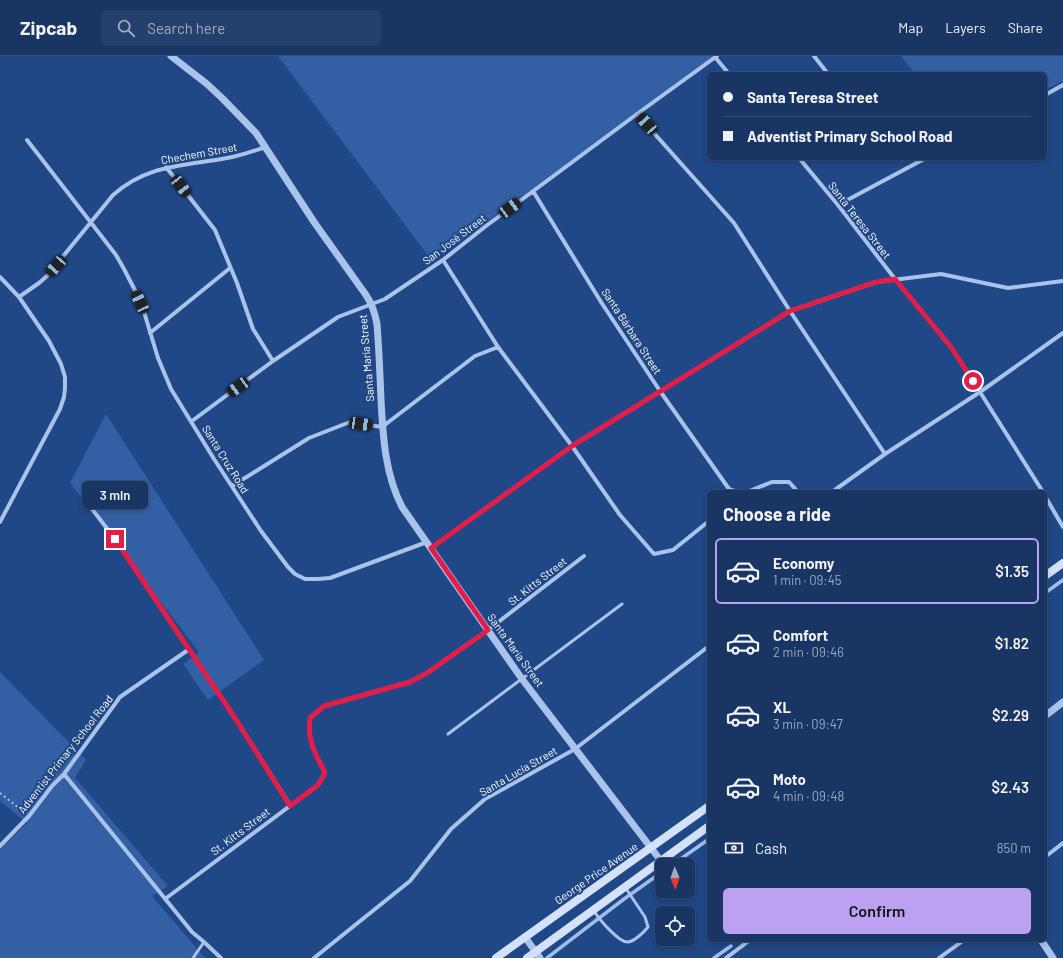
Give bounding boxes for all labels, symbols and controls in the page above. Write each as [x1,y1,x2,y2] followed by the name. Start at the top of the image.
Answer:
[101,10,381,46] search box
[20,16,77,39] text: Zipcab
[115,17,137,39] icon: search
[147,19,225,37] text: Search here
[898,19,923,36] text: Map
[945,19,986,36] text: Layers
[1008,19,1043,36] text: Share
[747,88,878,106] text: Santa Teresa Street
[635,111,659,137] car
[747,127,953,145] text: Adventist Primary School Road
[160,140,238,166] street label: Chechem Street
[169,173,193,199] car
[826,179,894,261] street label: Santa Teresa Street
[497,196,523,220] car
[420,211,488,267] street label: San José Street
[44,253,68,279] car
[599,286,665,376] street label: Santa Bárbara Street
[129,289,151,315] car
[356,314,376,402] street label: Santa María Street
[964,372,982,390] route start
[225,375,251,399] car
[348,416,374,432] car
[200,423,252,495] street label: Santa Cruz Road
[82,481,148,509] callout: 3 min
[100,487,130,503] text: 3 min
[723,503,831,525] text: Choose a ride
[106,530,124,548] route end
[725,553,761,589] icon: car
[505,554,569,608] street label: St. Kitts Street
[773,554,834,572] text: Economy
[995,562,1029,580] text: $1.35
[773,572,842,588] text: 1 min · 09:45
[485,611,547,689] street label: Santa María Street
[725,625,761,661] icon: car
[773,626,828,644] text: Comfort
[995,634,1029,652] text: $1.82
[773,644,844,660] text: 2 min · 09:46
[15,692,115,816] street label: Adventist Primary School Road
[725,697,761,733] icon: car
[773,698,791,716] text: XL
[992,706,1029,724] text: $2.29
[773,716,843,732] text: 3 min · 09:47
[477,743,559,799] street label: Santa Lucía Street
[725,769,761,805] icon: car
[773,770,806,788] text: Moto
[991,778,1029,796] text: $2.43
[773,788,844,804] text: 4 min · 09:48
[208,805,272,857] street label: St. Kitts Street
[723,837,745,859] icon: cash
[552,839,640,907] street label: George Price Avenue
[755,839,787,857] text: Cash
[997,840,1031,856] text: 850 m
[655,858,695,898] north arrow
[655,858,695,946] map controls
[723,888,1031,934] button: Confirm
[655,906,695,946] button: locate

